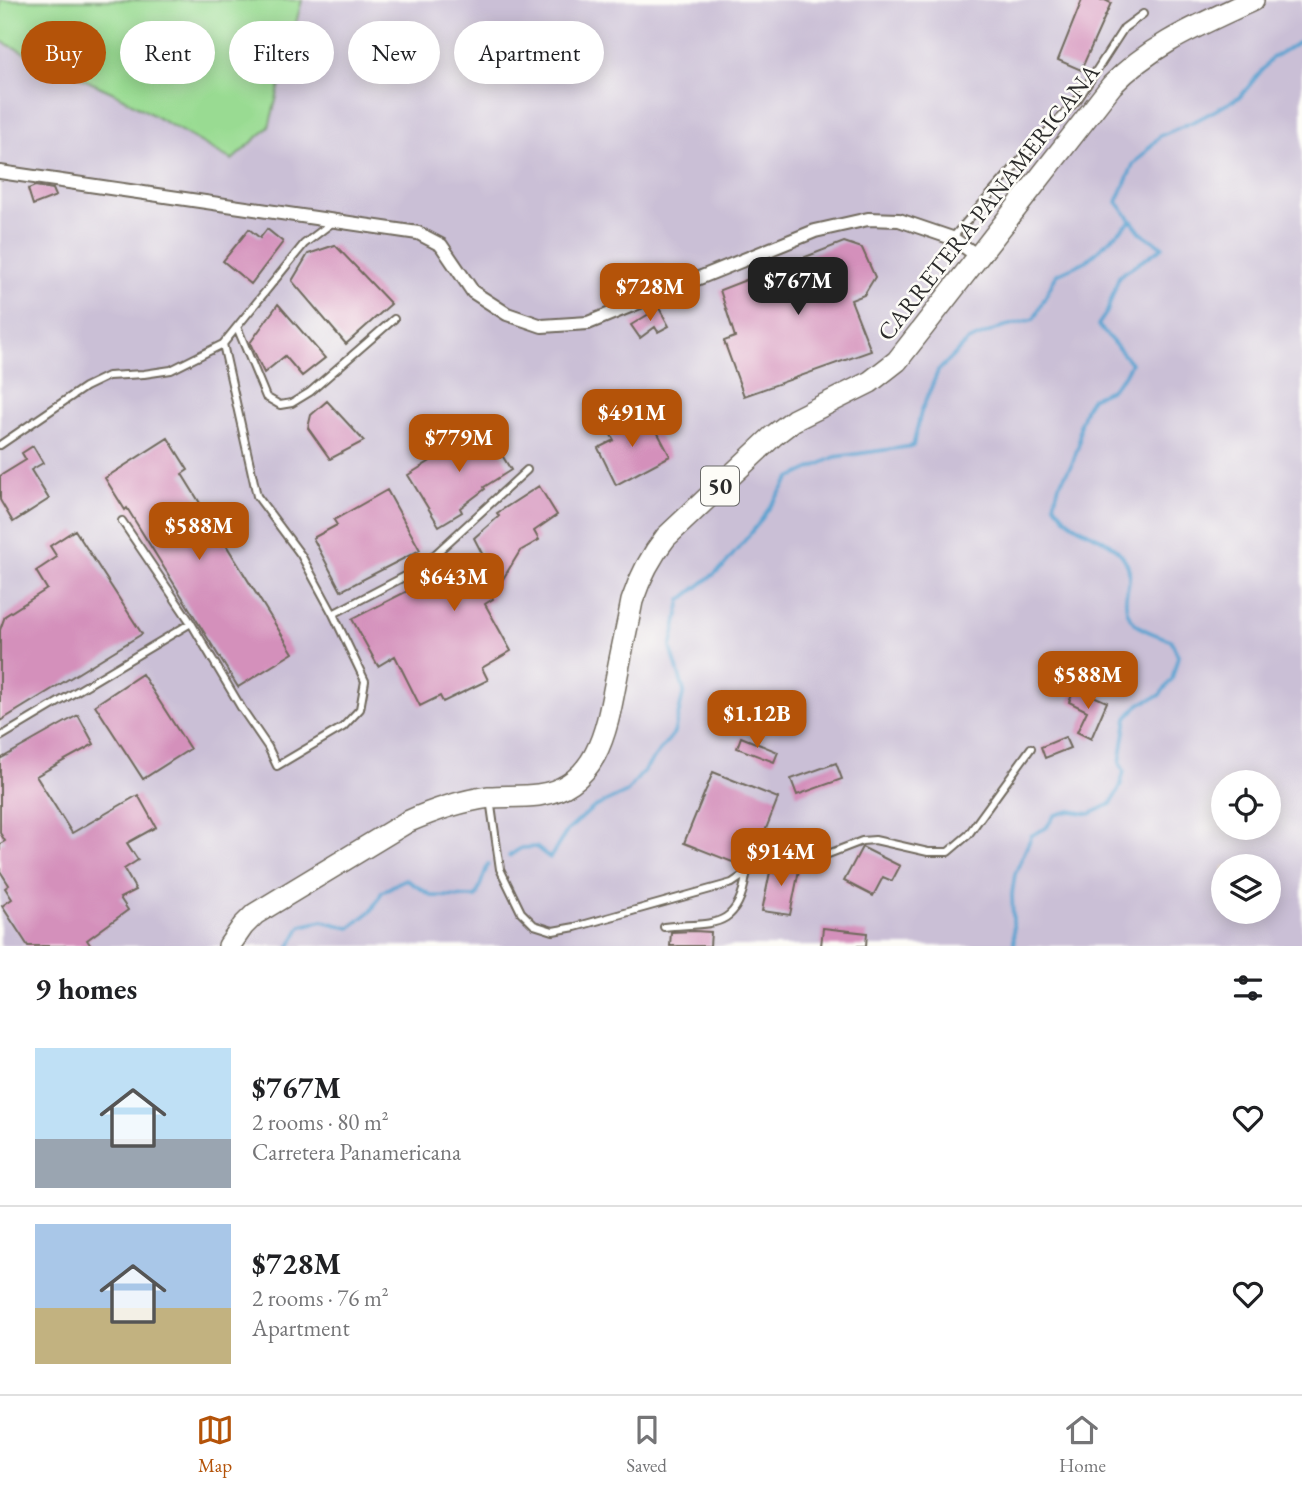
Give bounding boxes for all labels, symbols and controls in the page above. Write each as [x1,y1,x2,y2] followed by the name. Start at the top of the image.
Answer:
[21,21,106,84] chip: Buy
[120,21,215,84] chip: Rent
[229,21,334,84] chip: Filters
[348,21,440,84] chip: New
[454,21,604,84] chip: Apartment
[870,57,1106,347] street label: CARRETERA PANAMERICANA
[749,258,847,317] pin: $767M
[601,264,699,323] pin: $728M
[764,265,832,295] text: $767M
[616,271,684,301] text: $728M
[583,390,681,449] pin: $491M
[598,397,666,427] text: $491M
[410,414,508,474] pin: $779M
[425,422,493,452] text: $779M
[701,466,739,506] road number: 50
[150,503,248,562] pin: $588M
[165,510,233,540] text: $588M
[405,554,503,613] pin: $643M
[420,561,488,591] text: $643M
[1039,652,1137,711] pin: $588M
[1054,659,1122,689] text: $588M
[700,690,814,750] pin: $1.12B
[723,698,791,728] text: $1.12B
[1211,770,1281,924] map controls
[1211,770,1281,840] button: locate
[732,828,830,888] pin: $914M
[747,836,815,866] text: $914M
[1211,854,1281,924] button: layers
[35,969,137,1008] text: 9 homes
[1229,969,1267,1007] icon: filters
[252,1068,341,1107] text: $767M
[91,1076,175,1160] icon: home
[1229,1099,1267,1137] icon: heart
[252,1107,389,1137] text: 2 rooms · 80 m²
[252,1137,461,1167] text: Carretera Panamericana
[252,1244,341,1283] text: $728M
[91,1252,175,1336] icon: home
[1229,1275,1267,1313] icon: heart
[252,1283,389,1313] text: 2 rooms · 76 m²
[252,1313,350,1343] text: Apartment
[196,1411,234,1478] tab: Map
[626,1411,667,1478] tab: Saved
[1059,1411,1106,1478] tab: Home

